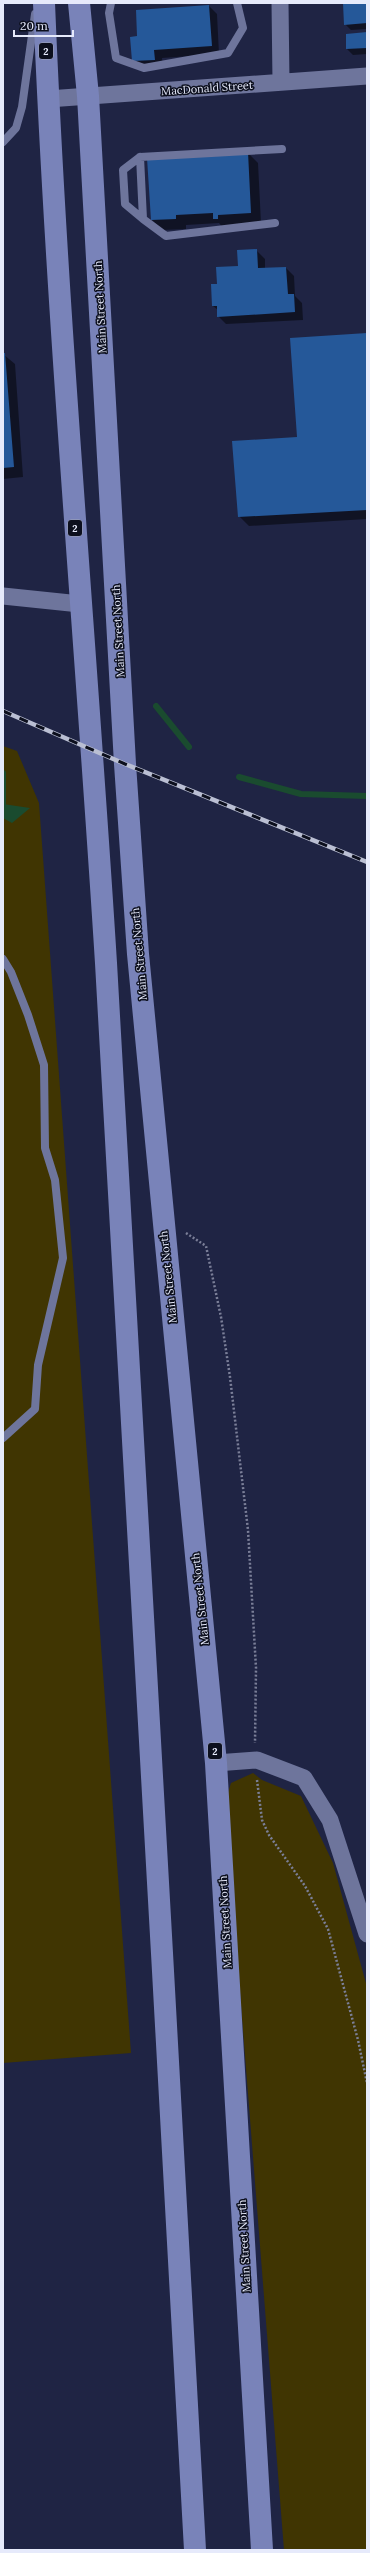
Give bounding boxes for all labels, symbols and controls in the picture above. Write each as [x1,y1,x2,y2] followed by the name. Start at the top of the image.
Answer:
[14,12,73,38] scale bar
[20,18,48,33] text: 20 m
[39,43,53,59] road number: 2
[161,78,254,98] street label: MacDonald Street
[91,260,109,354] street label: Main Street North
[68,520,82,536] road number: 2
[109,584,127,678] street label: Main Street North
[128,907,150,1001] street label: Main Street North
[156,1230,180,1324] street label: Main Street North
[188,1552,212,1646] street label: Main Street North
[208,1743,222,1759] road number: 2
[216,1875,234,1969] street label: Main Street North
[235,2199,253,2293] street label: Main Street North

